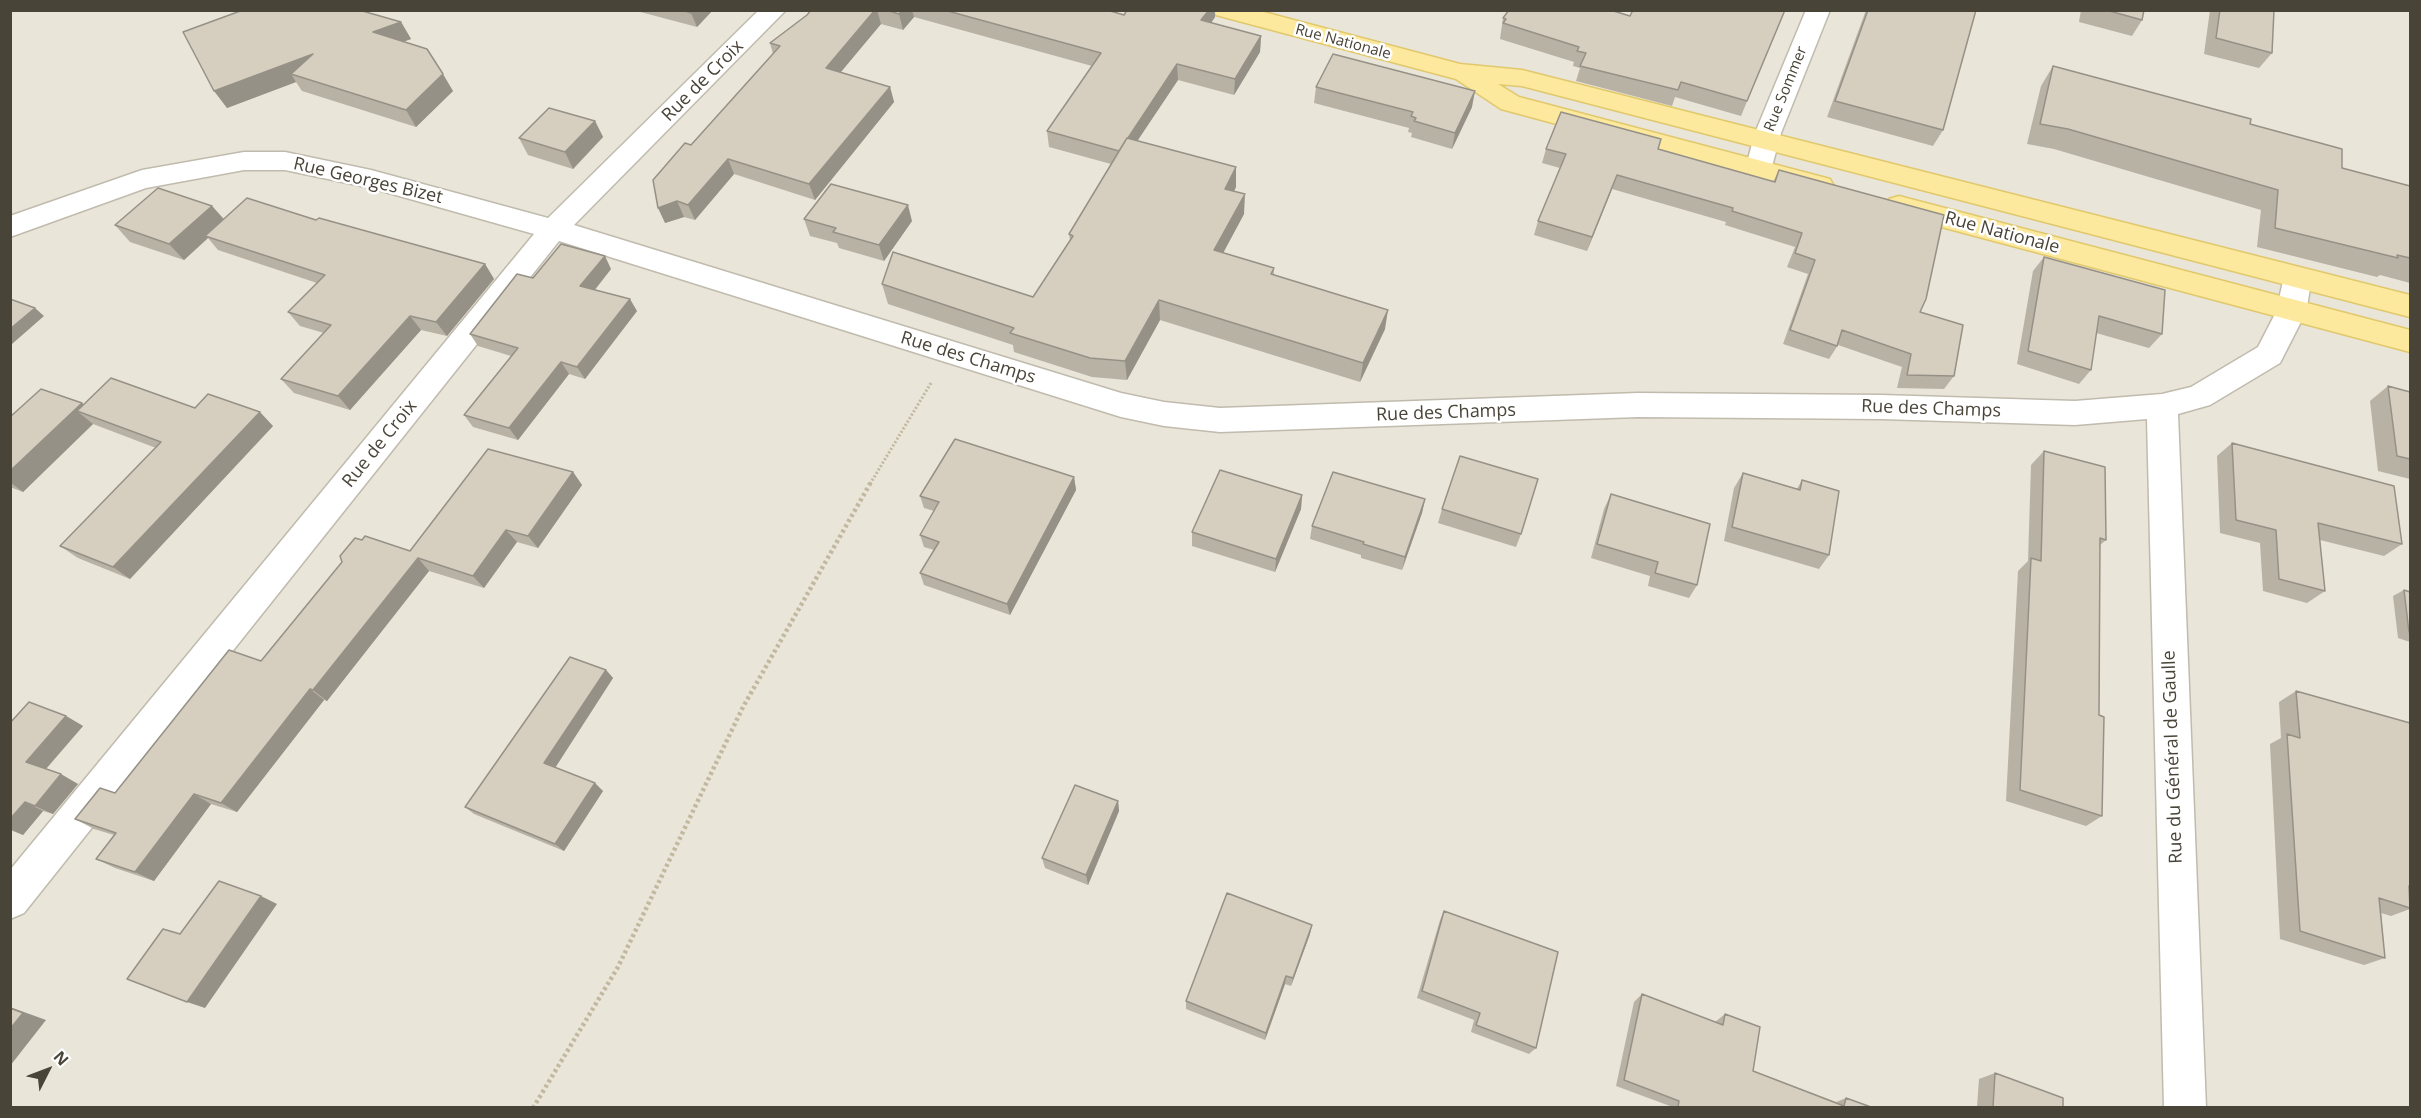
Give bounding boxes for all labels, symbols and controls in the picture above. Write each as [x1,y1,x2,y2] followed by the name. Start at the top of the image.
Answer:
[1293,21,1393,63] street label: Rue Nationale
[658,36,748,126] street label: Rue de Croix
[1761,44,1811,134] street label: Rue Sommer
[291,153,445,209] street label: Rue Georges Bizet
[1942,207,2062,259] street label: Rue Nationale
[898,327,1038,389] street label: Rue des Champs
[338,396,422,492] street label: Rue de Croix
[1861,396,2001,422] street label: Rue des Champs
[1376,400,1516,426] street label: Rue des Champs
[2158,650,2188,864] street label: Rue du Général de Gaulle
[18,1040,78,1100] north arrow
[49,1046,74,1070] text: N

